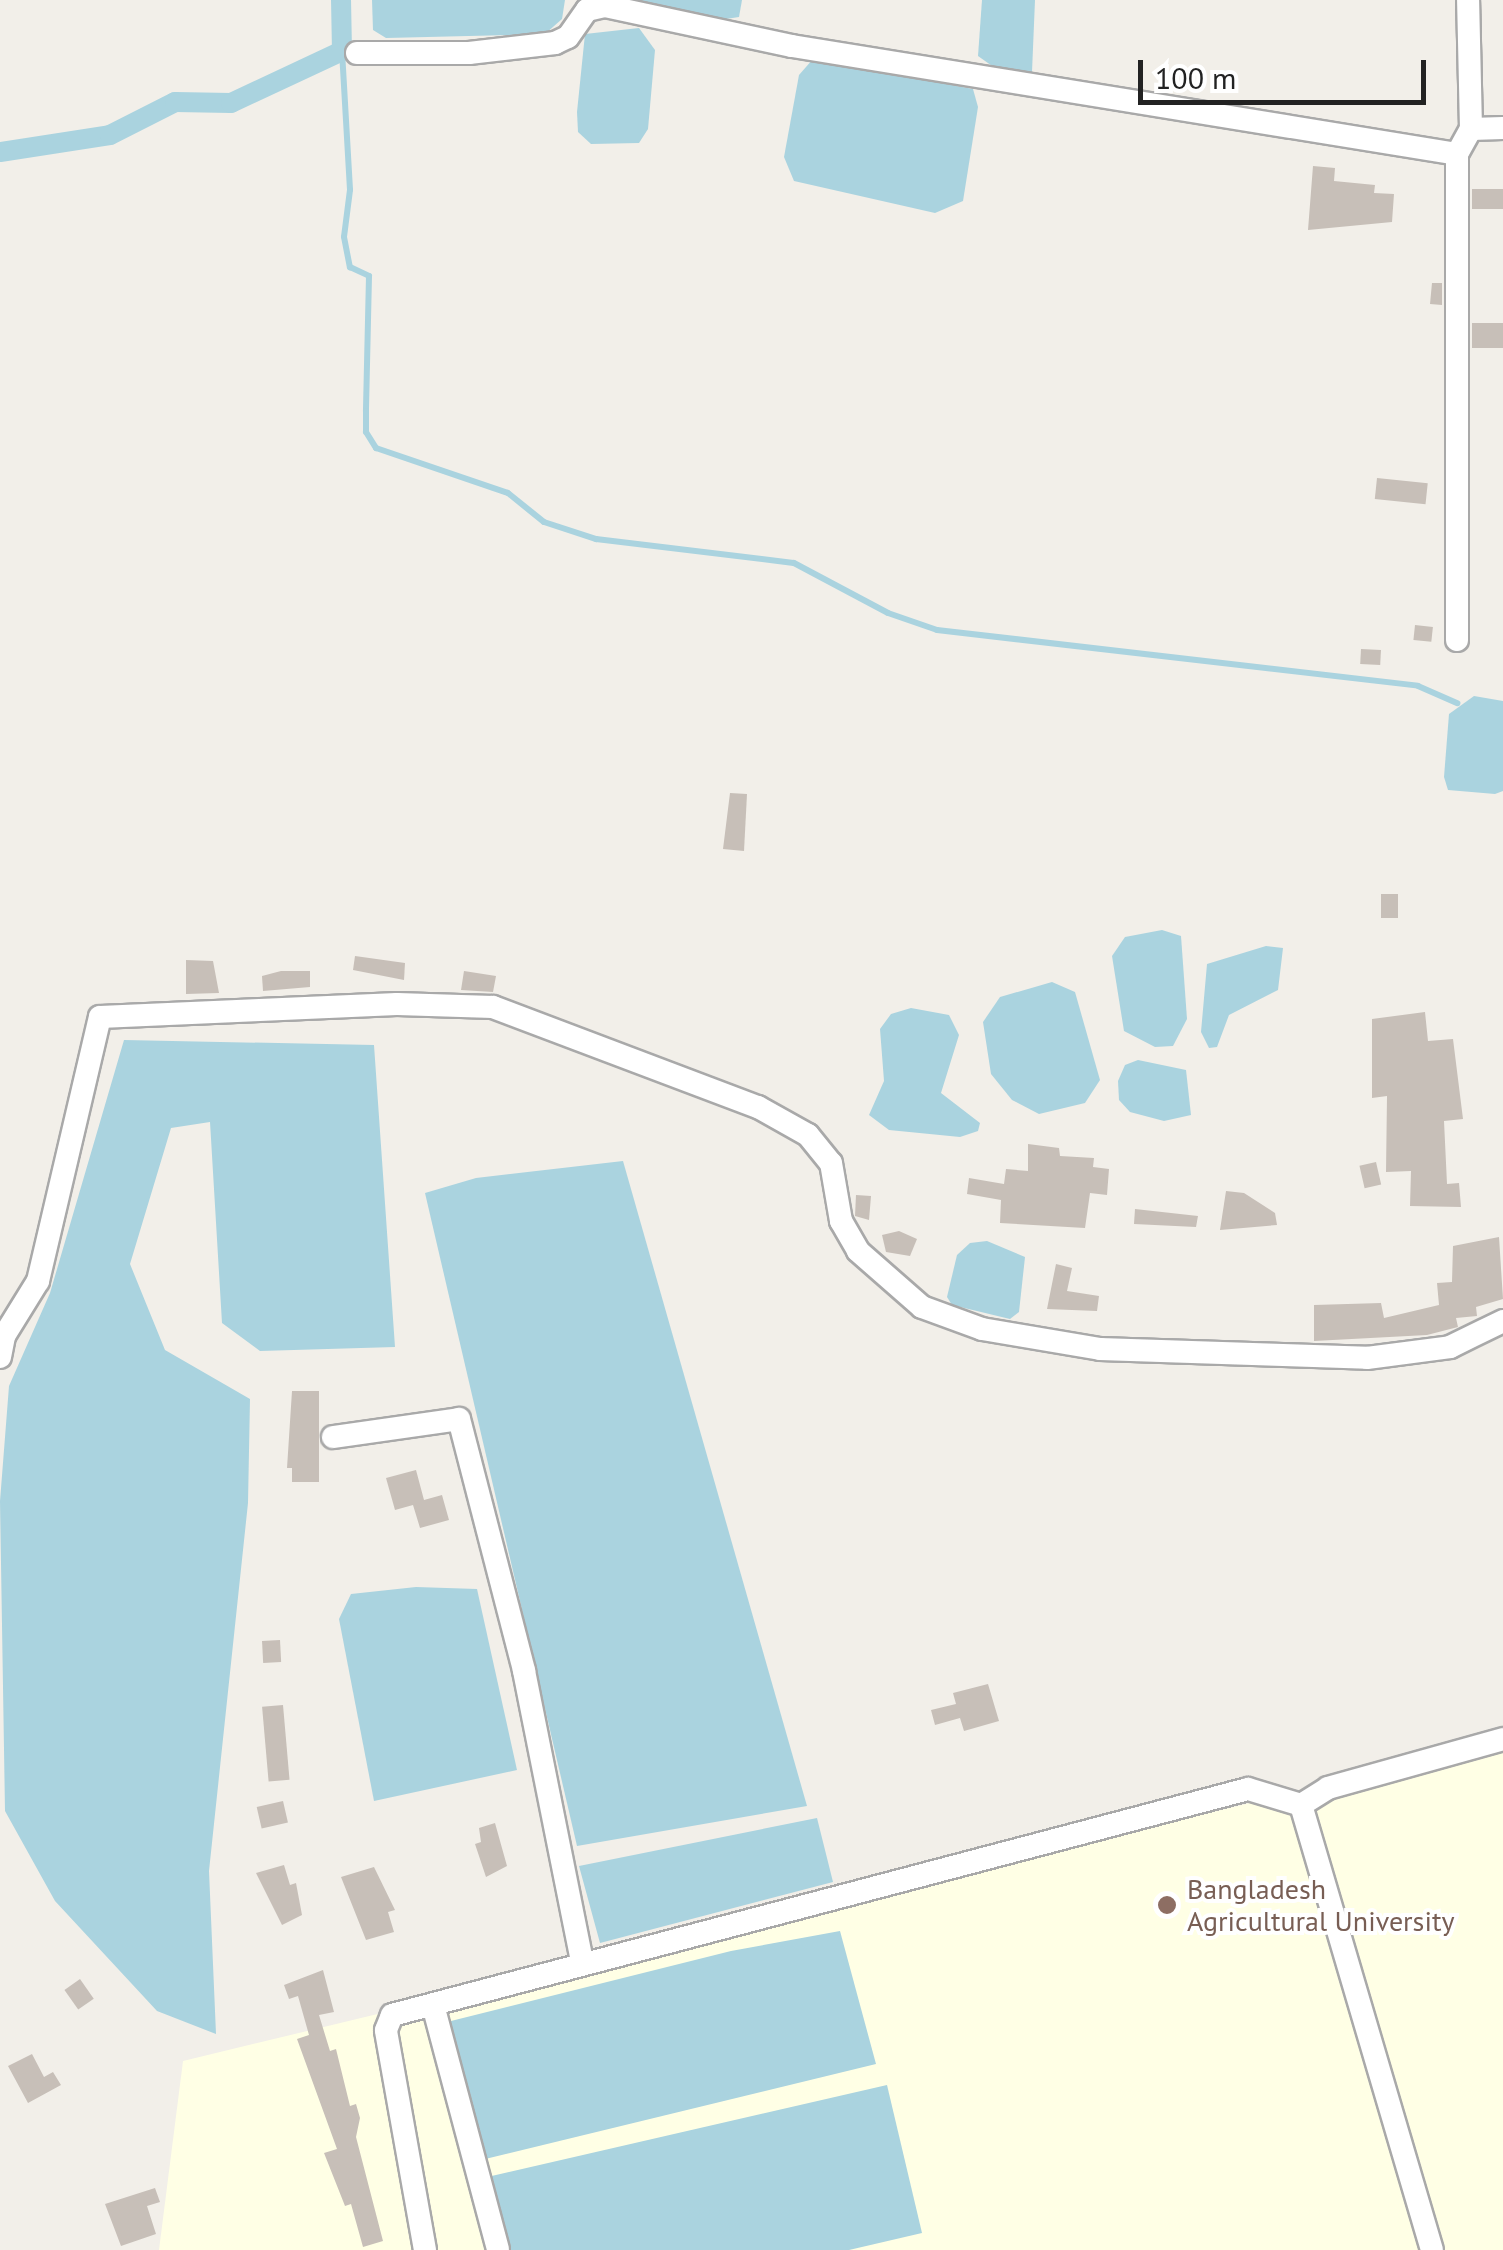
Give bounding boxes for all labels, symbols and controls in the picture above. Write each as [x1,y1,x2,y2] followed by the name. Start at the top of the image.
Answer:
[1143,40,1430,102] scale bar
[1155,58,1236,97] text: 100 m
[1187,1872,1454,1938] place label: Bangladesh Agricultural University
[1156,1894,1178,1916] marker: Bangladesh Agricultural University

